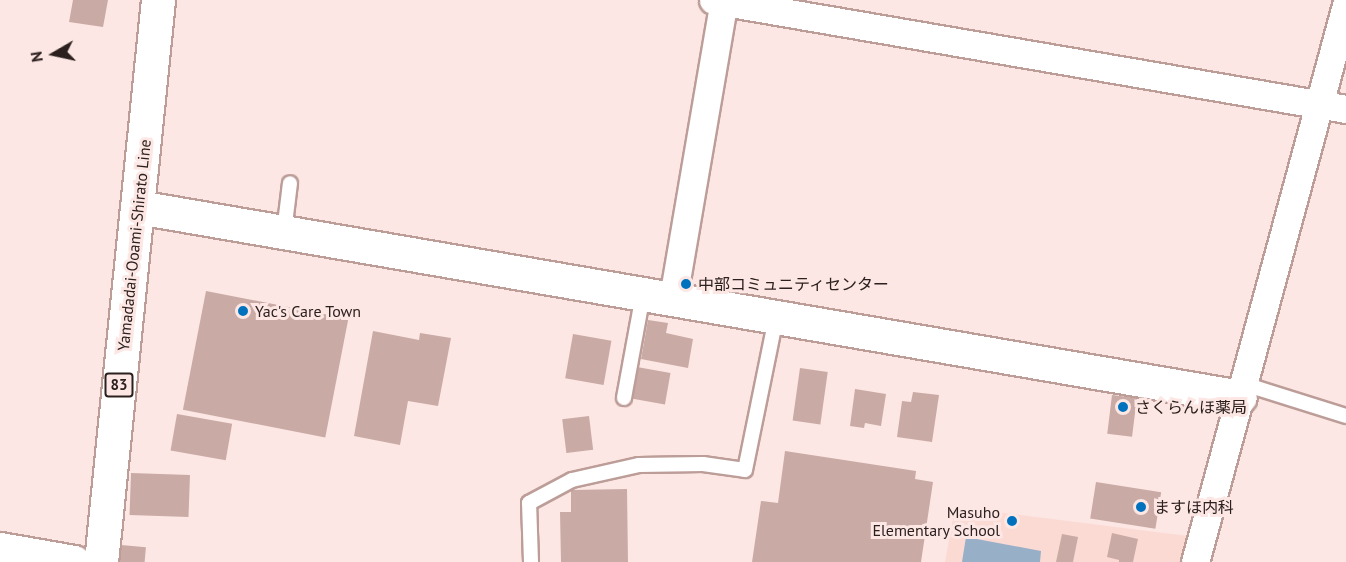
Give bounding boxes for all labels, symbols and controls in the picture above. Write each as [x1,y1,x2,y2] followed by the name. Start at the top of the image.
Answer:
[24,24,84,84] north arrow
[26,50,47,64] text: N
[113,138,155,352] street label: Yamadadai-Ooami-Shirato Line
[698,274,890,294] place label: 中部コミュニティセンター
[679,277,693,291] marker: 中部コミュニティセンター
[255,301,362,321] place label: Yac's Care Town
[236,304,250,318] marker: Yac's Care Town
[104,373,134,397] road number: 83
[1135,397,1247,417] place label: さくらんほ薬局
[1116,400,1130,414] marker: さくらんほ薬局
[1154,497,1234,517] place label: ますほ内科
[1132,498,1150,516] marker: ますほ内科
[872,502,1000,540] place label: Masuho Elementary School
[1005,514,1019,528] marker: Masuho Elementary School

